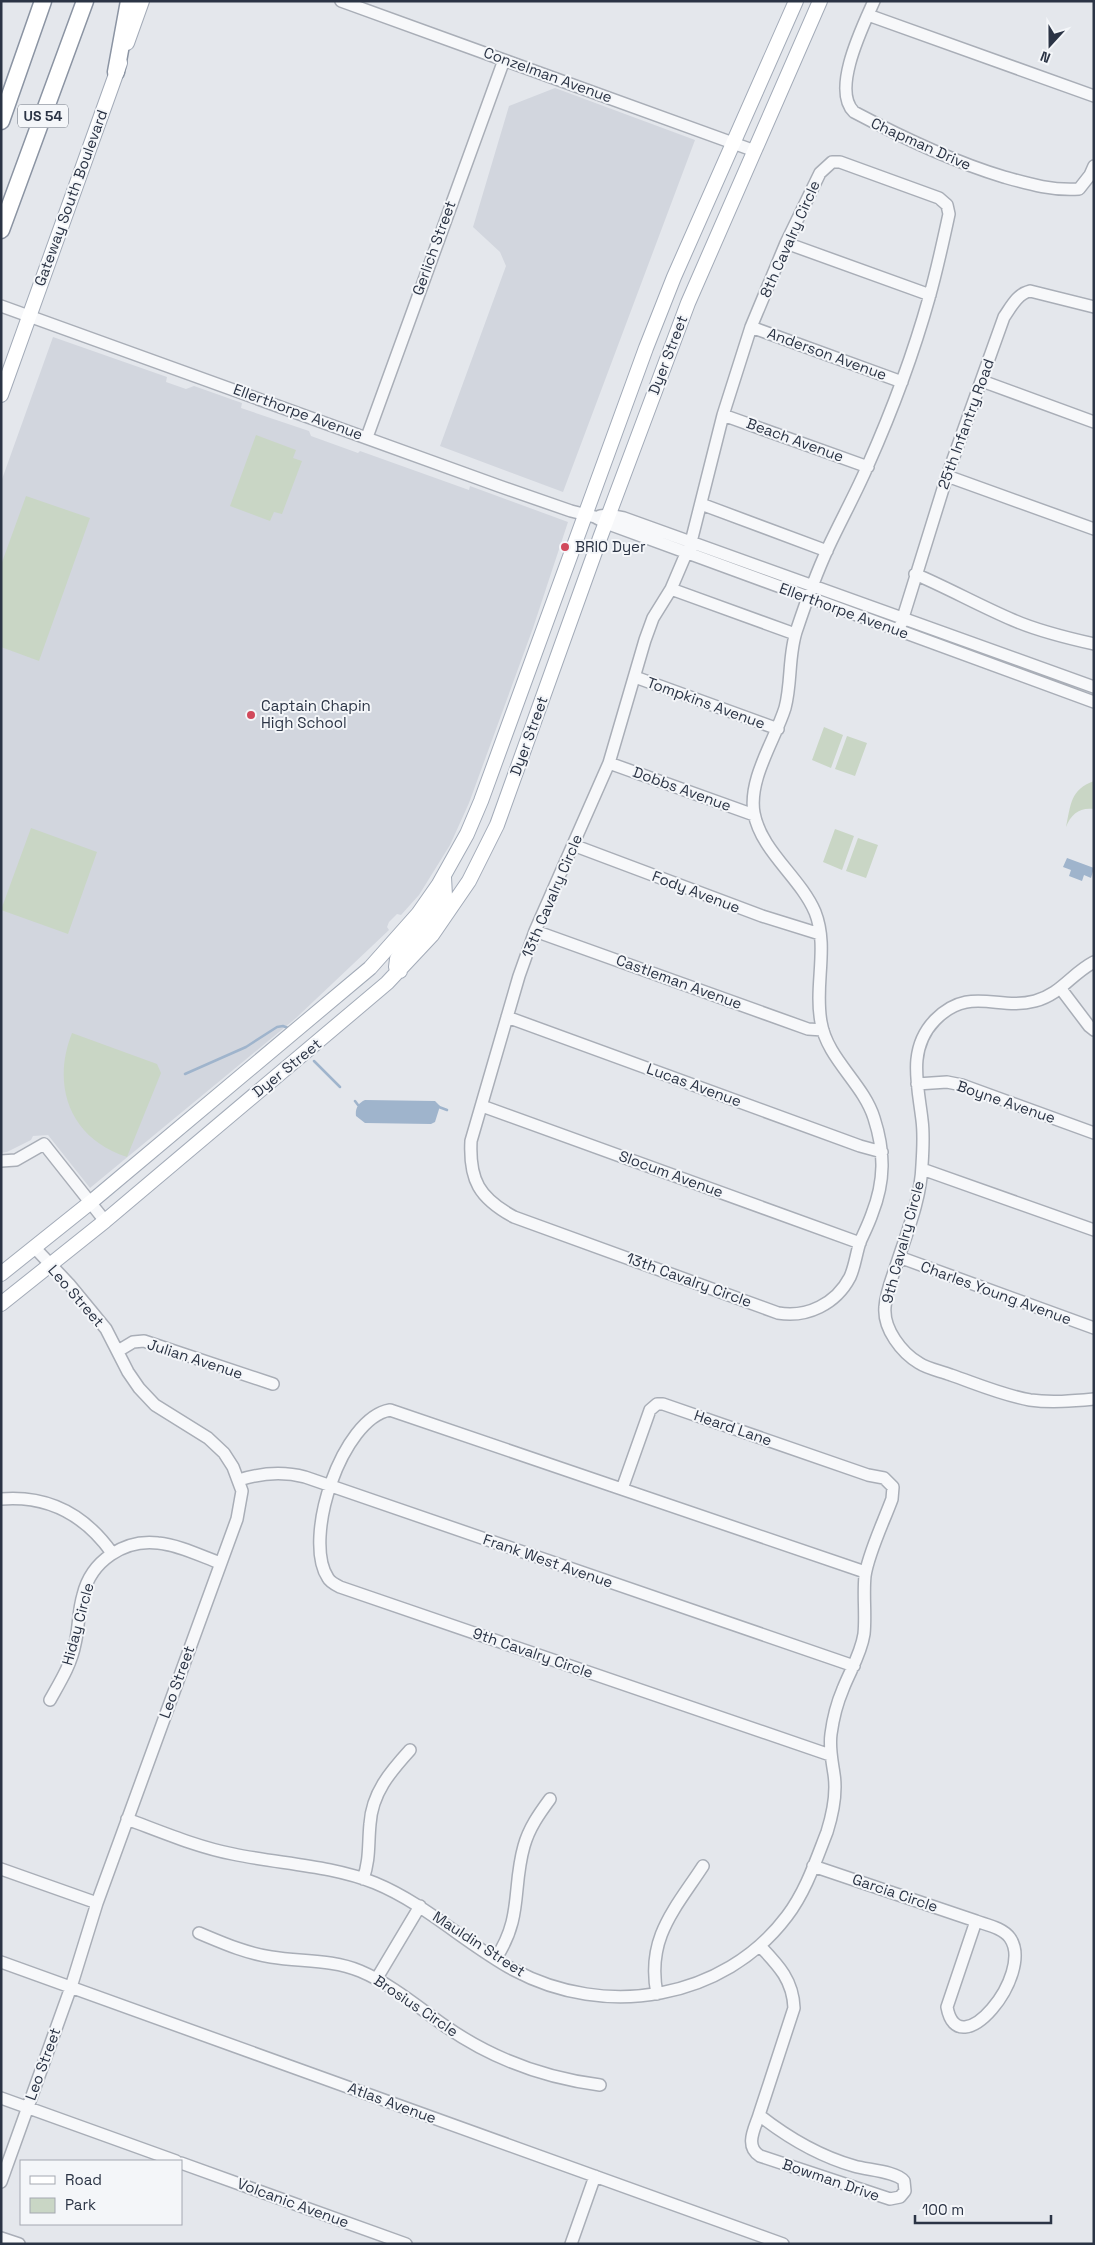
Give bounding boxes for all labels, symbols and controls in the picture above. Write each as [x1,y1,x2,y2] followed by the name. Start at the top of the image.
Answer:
[1025,20,1075,70] north arrow
[481,42,615,107] street label: Conzelman Avenue
[1038,47,1053,67] text: N
[18,104,68,128] road number: US 54
[30,107,111,289] street label: Gateway South Boulevard
[868,113,974,174] street label: Chapman Drive
[755,177,824,300] street label: 8th Cavalry Circle
[408,198,460,298] street label: Gerlich Street
[644,312,691,397] street label: Dyer Street
[765,323,890,384] street label: Anderson Avenue
[933,356,998,492] street label: 25th Infantry Road
[231,379,366,444] street label: Ellerthorpe Avenue
[744,413,846,466] street label: Beach Avenue
[575,537,646,556] place label: BRIO Dyer
[559,541,571,553] marker: BRIO Dyer
[777,578,912,643] street label: Ellerthorpe Avenue
[644,672,768,733] street label: Tompkins Avenue
[505,693,552,778] street label: Dyer Street
[261,696,371,732] place label: Captain Chapin High School
[245,709,257,721] marker: Captain Chapin High School
[630,762,734,815] street label: Dobbs Avenue
[517,831,586,960] street label: 13th Cavalry Circle
[649,866,743,917] street label: Fody Avenue
[614,950,745,1013] street label: Castleman Avenue
[248,1034,325,1101] street label: Dyer Street
[644,1059,744,1110] street label: Lucas Avenue
[954,1076,1058,1127] street label: Boyne Avenue
[616,1146,726,1201] street label: Slocum Avenue
[877,1178,928,1305] street label: 9th Cavalry Circle
[624,1248,755,1311] street label: 13th Cavalry Circle
[918,1256,1074,1329] street label: Charles Young Avenue
[44,1261,109,1331] street label: Leo Street
[145,1334,246,1383] street label: Julian Avenue
[692,1405,775,1450] street label: Heard Lane
[481,1529,616,1592] street label: Frank West Avenue
[57,1580,98,1667] street label: Hiday Circle
[470,1623,596,1682] street label: 9th Cavalry Circle
[155,1643,198,1721] street label: Leo Street
[850,1869,941,1916] street label: Garcia Circle
[429,1907,529,1981] street label: Mauldin Street
[371,1971,462,2041] street label: Brosius Circle
[21,2025,64,2103] street label: Leo Street
[345,2078,439,2127] street label: Atlas Avenue
[780,2154,882,2205] street label: Bowman Drive
[20,2160,182,2225] legend
[65,2170,102,2189] text: Road
[235,2173,352,2232] street label: Volcanic Avenue
[915,2192,1051,2224] scale bar
[65,2195,96,2214] text: Park
[922,2200,964,2219] text: 100 m

